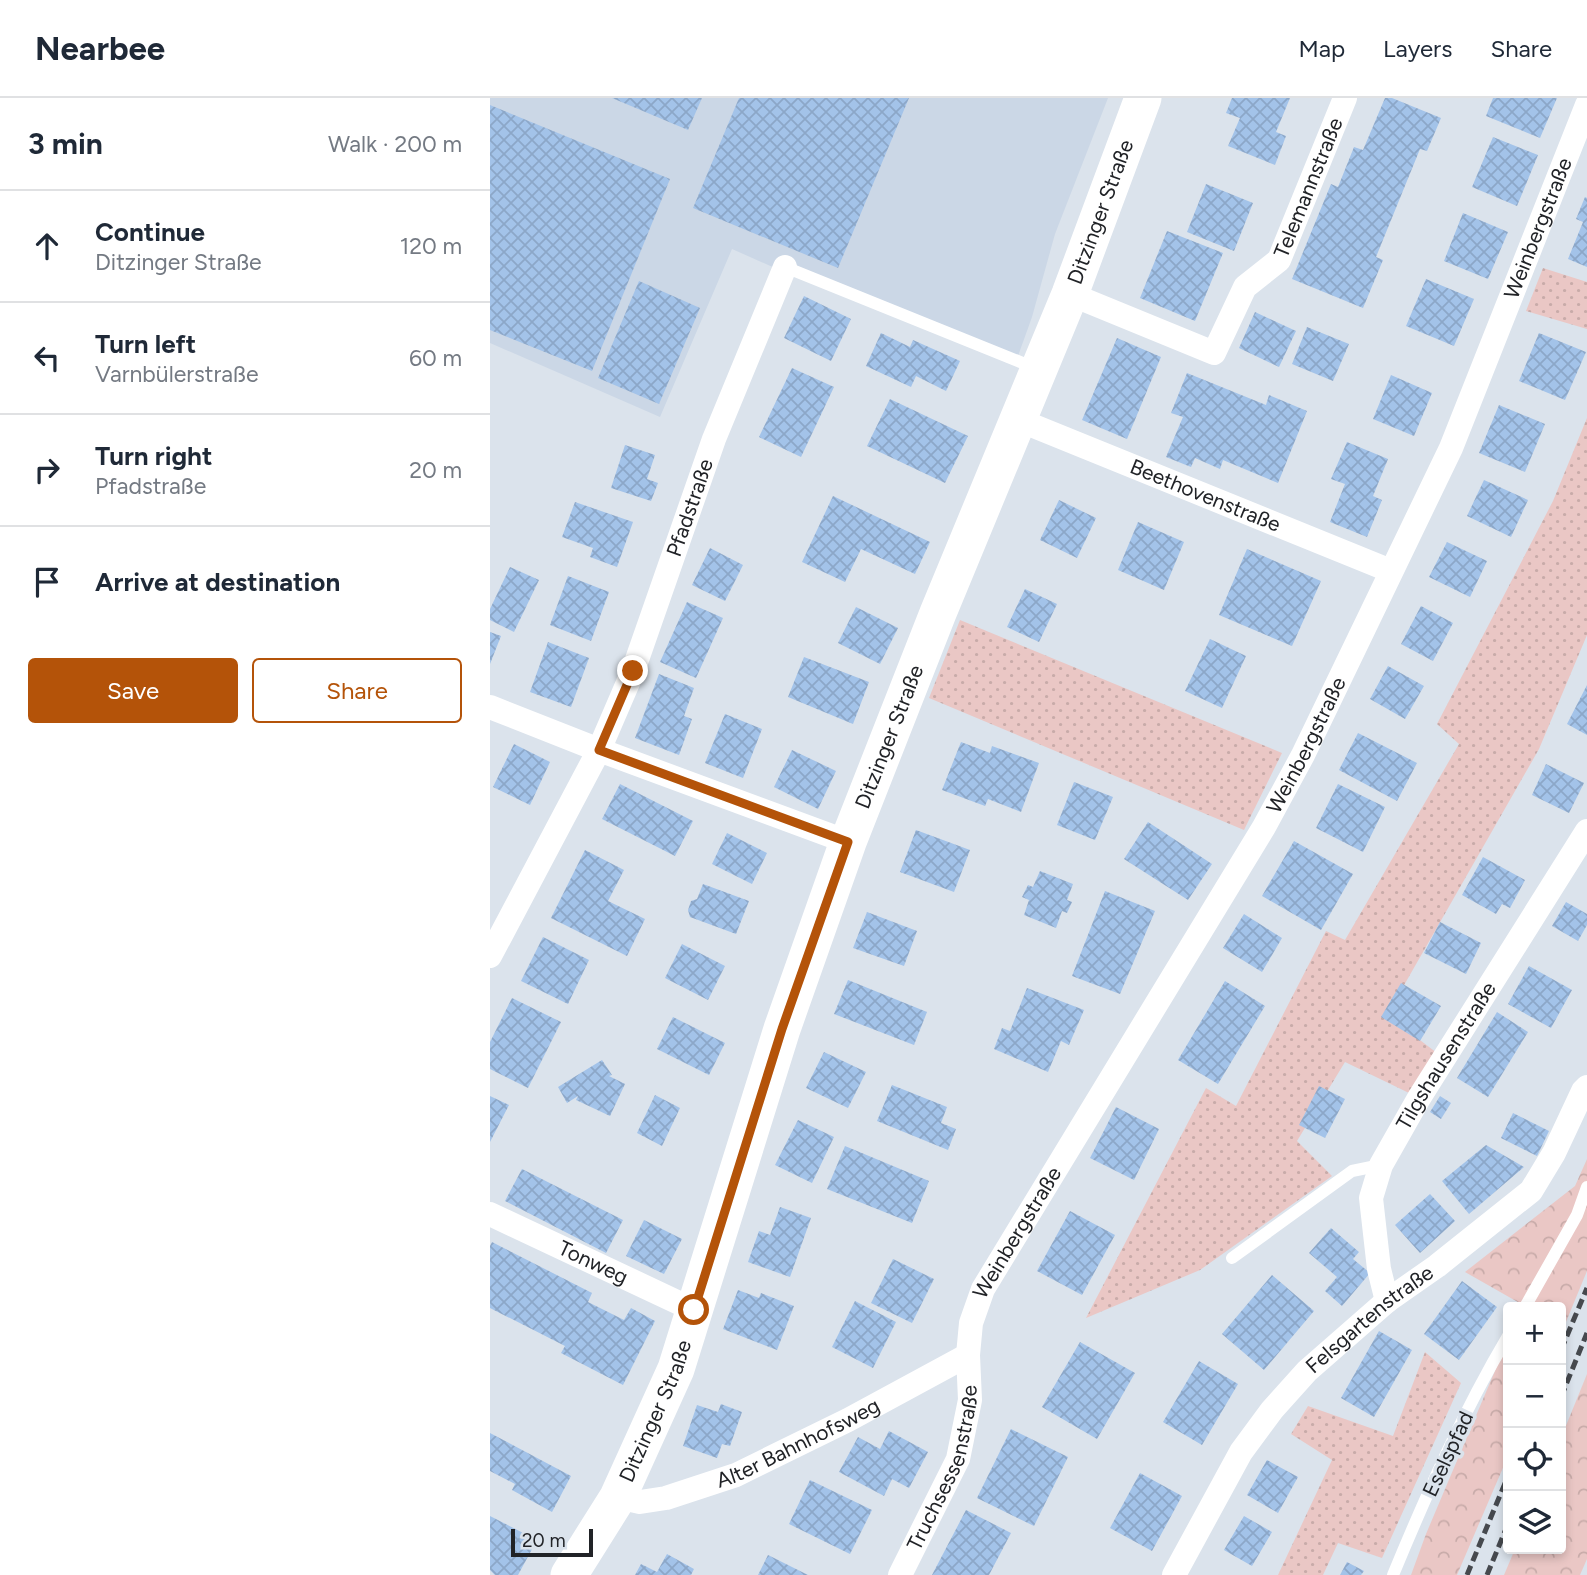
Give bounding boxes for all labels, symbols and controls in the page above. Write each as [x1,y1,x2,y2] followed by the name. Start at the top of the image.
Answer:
[35,29,165,68] text: Nearbee
[1298,34,1345,63] text: Map
[1383,34,1452,63] text: Layers
[1490,34,1552,63] text: Share
[1268,114,1348,261] street label: Telemannstraße
[28,125,103,162] text: 3 min
[328,130,462,158] text: Walk · 200 m
[1062,136,1138,287] street label: Ditzinger Straße
[1499,154,1577,302] street label: Weinbergstraße
[95,216,205,248] text: Continue
[28,227,66,265] icon: ahead
[400,232,462,260] text: 120 m
[95,248,262,276] text: Ditzinger Straße
[95,328,196,360] text: Turn left
[28,339,66,377] icon: left
[409,344,462,372] text: 60 m
[95,360,259,388] text: Varnbülerstraße
[95,440,212,472] text: Turn right
[28,451,66,489] icon: right
[1127,453,1284,537] street label: Beethovenstraße
[661,455,718,560] street label: Pfadstraße
[409,456,462,484] text: 20 m
[95,472,206,500] text: Pfadstraße
[28,563,66,601] icon: arrive
[95,566,340,598] text: Arrive at destination
[617,655,648,686] route end
[28,658,238,723] button: Save
[252,658,462,723] button: Share
[849,661,928,812] street label: Ditzinger Straße
[1261,673,1351,817] street label: Weinbergstraße
[1391,977,1501,1134] street label: Tilgshausenstraße
[967,1162,1066,1303] street label: Weinbergstraße
[555,1235,632,1289] street label: Tonweg
[1300,1260,1438,1378] street label: Felsgartenstraße
[678,1294,709,1325] route start
[1503,1302,1566,1554] map controls
[1503,1302,1566,1365] button: +
[613,1337,696,1486] street label: Ditzinger Straße
[1503,1365,1566,1428] button: −
[901,1385,982,1554] street label: Truchsessenstraße
[713,1392,884,1493] street label: Alter Bahnhofsweg
[1417,1407,1478,1500] street label: Eselspfad
[1503,1428,1566,1491] button: locate
[1503,1491,1566,1554] button: layers
[511,1526,593,1558] scale bar
[522,1529,566,1552] text: 20 m

